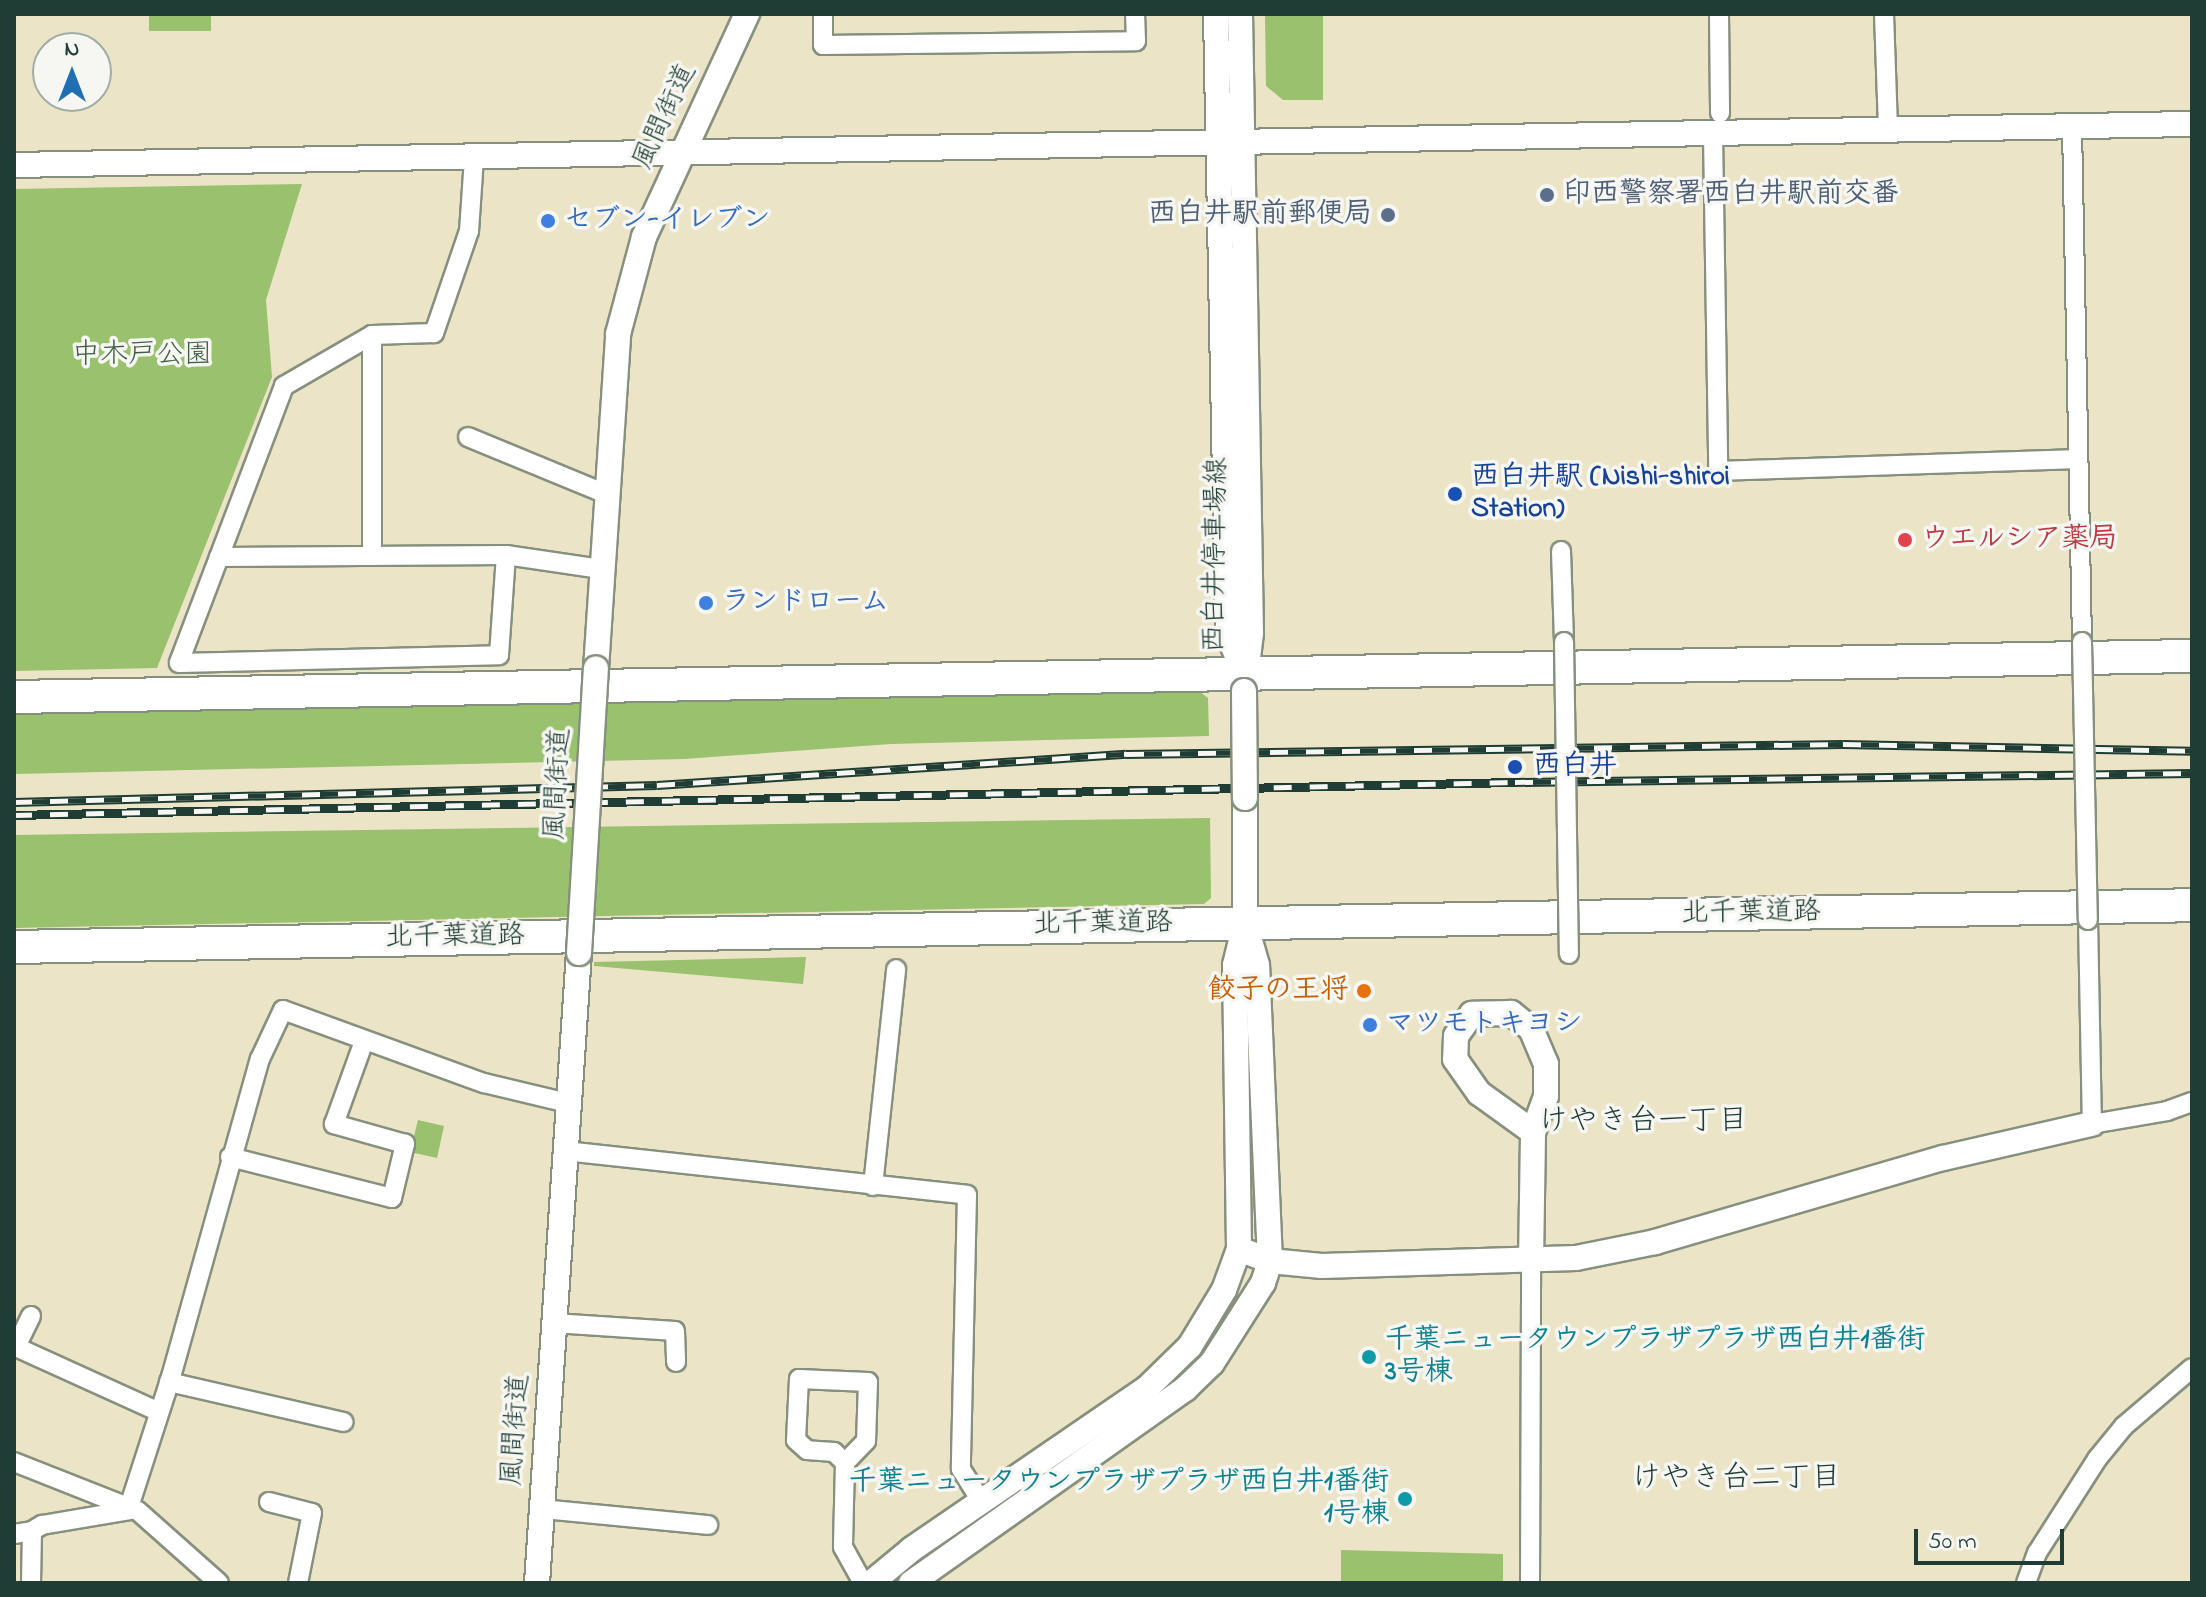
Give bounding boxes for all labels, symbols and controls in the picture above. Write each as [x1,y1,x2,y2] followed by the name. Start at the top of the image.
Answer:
[32,32,112,112] north arrow
[65,34,79,66] text: N
[627,59,705,175] street label: 風間街道
[1563,178,1899,212] place label: 印西警察署西白井駅前交番
[1538,186,1556,204] marker: 印西警察署西白井駅前交番
[1148,198,1372,232] place label: 西白井駅前郵便局
[564,204,770,238] place label: セブン-イレブン
[1379,206,1397,224] marker: 西白井駅前郵便局
[539,212,557,230] marker: セブン-イレブン
[72,339,212,373] park label: 中木戸公園
[1198,457,1236,653] street label: 西白井停車場線
[1471,461,1730,527] place label: 西白井駅 (Nishi-shiroi Station)
[1446,485,1464,503] marker: 西白井駅 (Nishi-shiroi Station)
[1921,523,2117,557] place label: ウエルシア薬局
[1896,531,1914,549] marker: ウエルシア薬局
[722,586,890,620] place label: ランドローム
[697,594,715,612] marker: ランドローム
[539,727,579,841] street label: 風間街道
[1533,750,1617,784] place label: 西白井
[1504,756,1526,778] marker: 西白井
[1681,896,1821,932] street label: 北千葉道路
[1033,907,1173,943] street label: 北千葉道路
[385,920,525,956] street label: 北千葉道路
[1208,974,1348,1008] place label: 餃子の王将
[1355,982,1373,1000] marker: 餃子の王将
[1386,1008,1582,1042] place label: マツモトキヨシ
[1361,1016,1379,1034] marker: マツモトキヨシ
[1538,1104,1748,1140] district label: けやき台一丁目
[1385,1324,1925,1390] place label: 千葉ニュータウンプラザプラザ西白井1番街 3号棟
[1360,1348,1378,1366] marker: 千葉ニュータウンプラザプラザ西白井1番街 3号棟
[496,1373,538,1487] street label: 風間街道
[1631,1461,1841,1497] district label: けやき台二丁目
[849,1466,1389,1532] place label: 千葉ニュータウンプラザプラザ西白井1番街 1号棟
[1396,1490,1414,1508] marker: 千葉ニュータウンプラザプラザ西白井1番街 1号棟
[1918,1513,2068,1563] scale bar
[1928,1525,1977,1560] text: 50 m

